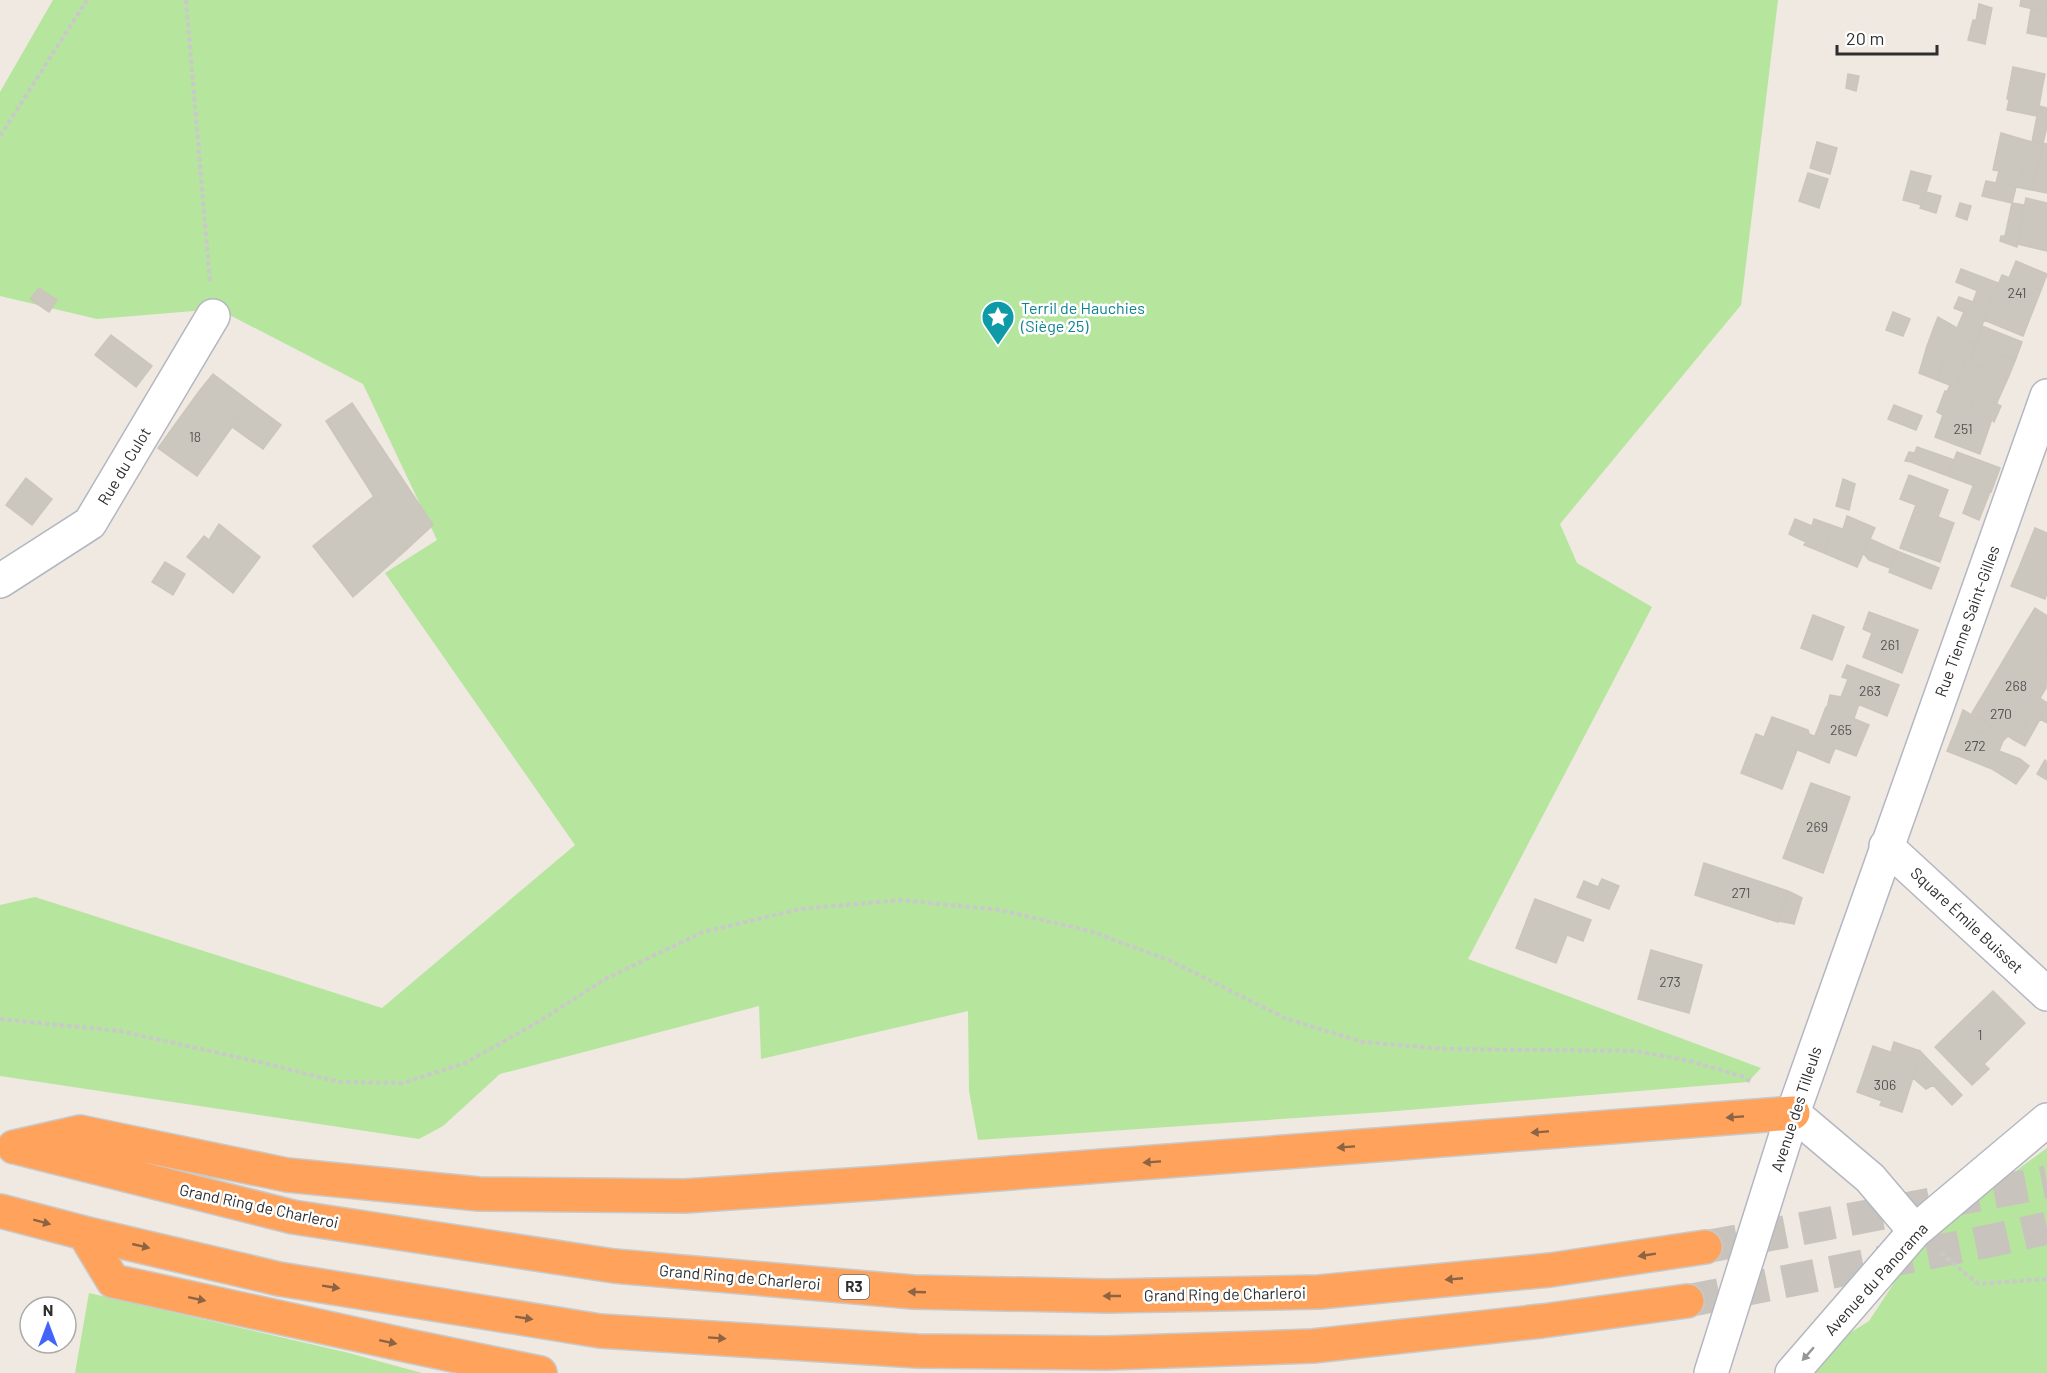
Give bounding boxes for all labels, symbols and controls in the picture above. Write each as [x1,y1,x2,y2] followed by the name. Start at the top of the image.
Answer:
[1837,18,1938,56] scale bar
[1846,27,1884,49] text: 20 m
[2008,284,2026,301] house number: 241
[1020,298,1145,335] place label: Terril de Hauchies (Siège 25)
[980,299,1016,346] place icon: Terril de Hauchies (Siège 25)
[1953,420,1973,437] house number: 251
[93,424,154,508] street label: Rue du Culot
[189,428,201,445] house number: 18
[1930,542,2003,699] street label: Rue Tienne Saint-Gilles
[1880,636,1900,653] house number: 261
[2005,677,2027,694] house number: 268
[1859,682,1881,699] house number: 263
[1990,705,2012,722] house number: 270
[1830,721,1852,738] house number: 265
[1964,737,1986,754] house number: 272
[1806,818,1828,835] house number: 269
[1907,863,2027,977] street label: Square Émile Buisset
[1731,884,1751,901] house number: 271
[1659,973,1681,990] house number: 273
[1978,1026,1982,1043] house number: 1
[1766,1044,1825,1174] street label: Avenue des Tilleuls
[1874,1076,1896,1093] house number: 306
[1725,1113,1744,1122] one-way arrow
[1531,1128,1550,1137] one-way arrow
[1336,1143,1355,1152] one-way arrow
[1142,1158,1161,1167] one-way arrow
[178,1179,340,1232] street label: Grand Ring de Charleroi
[33,1217,51,1227] one-way arrow
[1820,1219,1931,1339] street label: Avenue du Panorama
[131,1242,150,1251] one-way arrow
[1638,1251,1657,1260] one-way arrow
[659,1260,822,1293] street label: Grand Ring de Charleroi
[1444,1274,1463,1284] one-way arrow
[839,1275,869,1299] road number: R3
[322,1283,341,1292] one-way arrow
[1144,1283,1306,1304] street label: Grand Ring de Charleroi
[908,1287,927,1296] one-way arrow
[1103,1291,1122,1301] one-way arrow
[18,1295,78,1355] north arrow
[188,1295,206,1305] one-way arrow
[43,1300,53,1319] text: N
[514,1314,533,1323] one-way arrow
[708,1334,727,1343] one-way arrow
[378,1337,397,1347] one-way arrow
[1802,1346,1815,1361] one-way arrow

